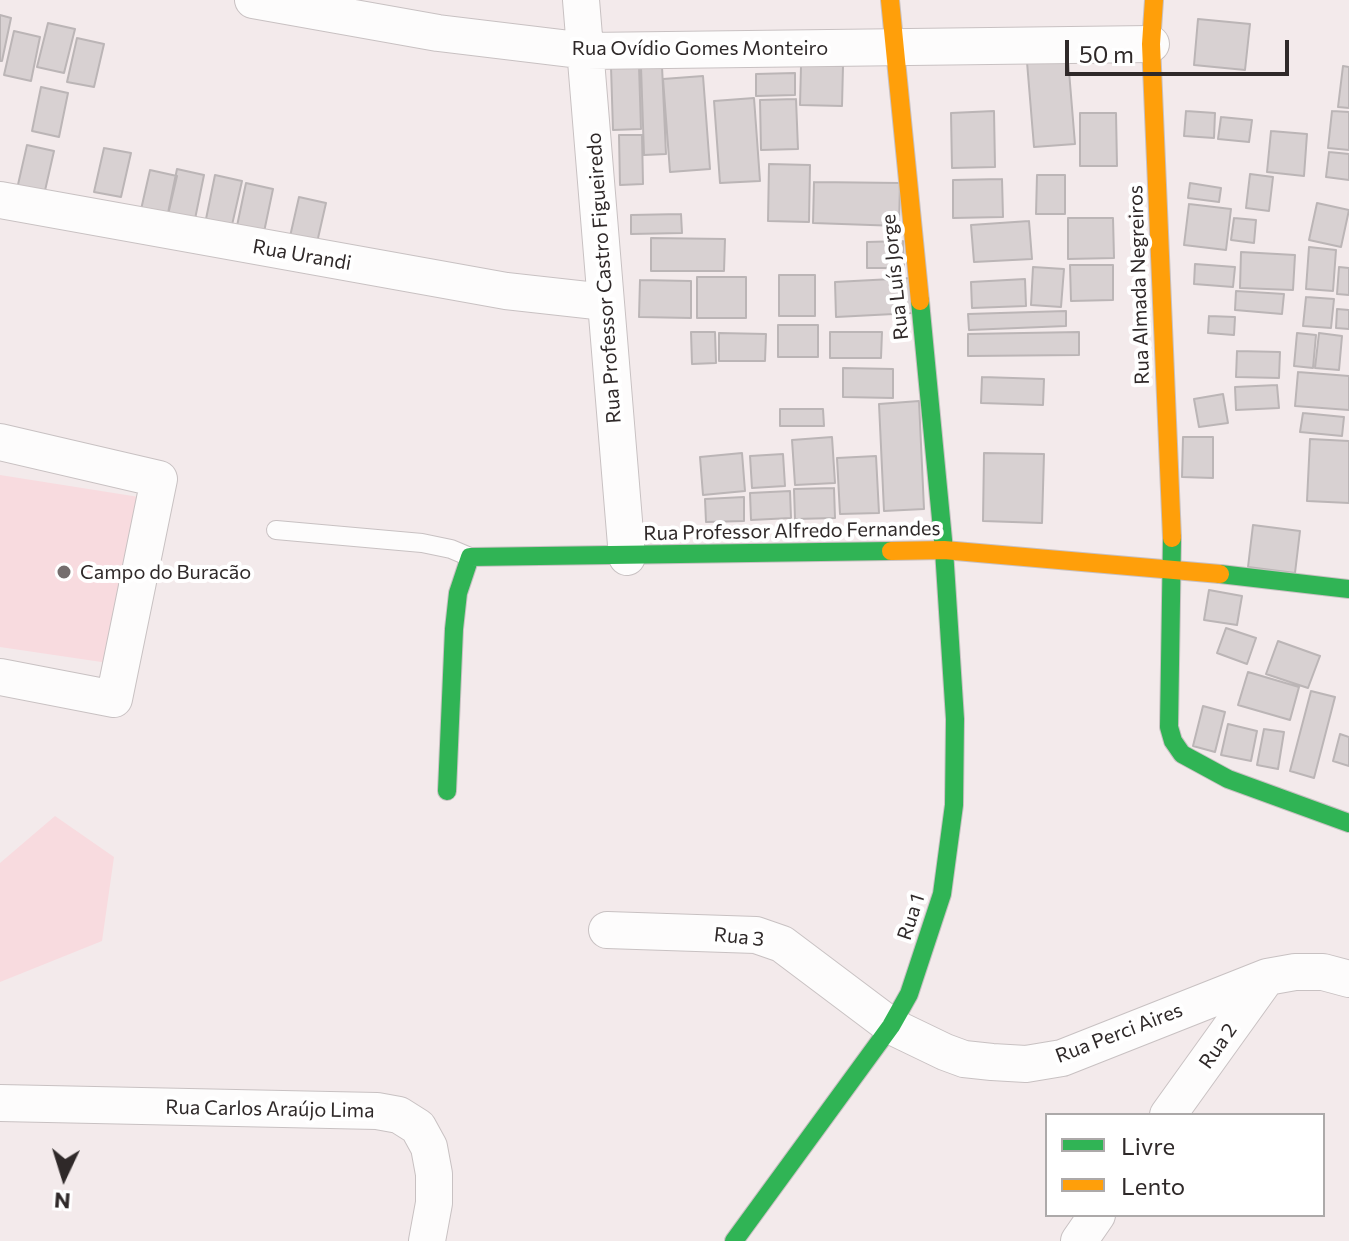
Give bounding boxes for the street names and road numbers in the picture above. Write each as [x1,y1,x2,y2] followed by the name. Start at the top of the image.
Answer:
[572,36,828,60] street label: Rua Ovídio Gomes Monteiro
[582,132,626,424] street label: Rua Professor Castro Figueiredo
[1124,185,1154,385] street label: Rua Almada Negreiros
[876,213,914,341] street label: Rua Luís Jorge
[251,235,353,275] street label: Rua Urandi
[643,516,941,546] street label: Rua Professor Alfredo Fernandes
[892,891,930,943] street label: Rua 1
[713,922,765,952] street label: Rua 3
[1052,998,1186,1068] street label: Rua Perci Aires
[1194,1019,1242,1073] street label: Rua 2
[165,1095,375,1123] street label: Rua Carlos Araújo Lima

